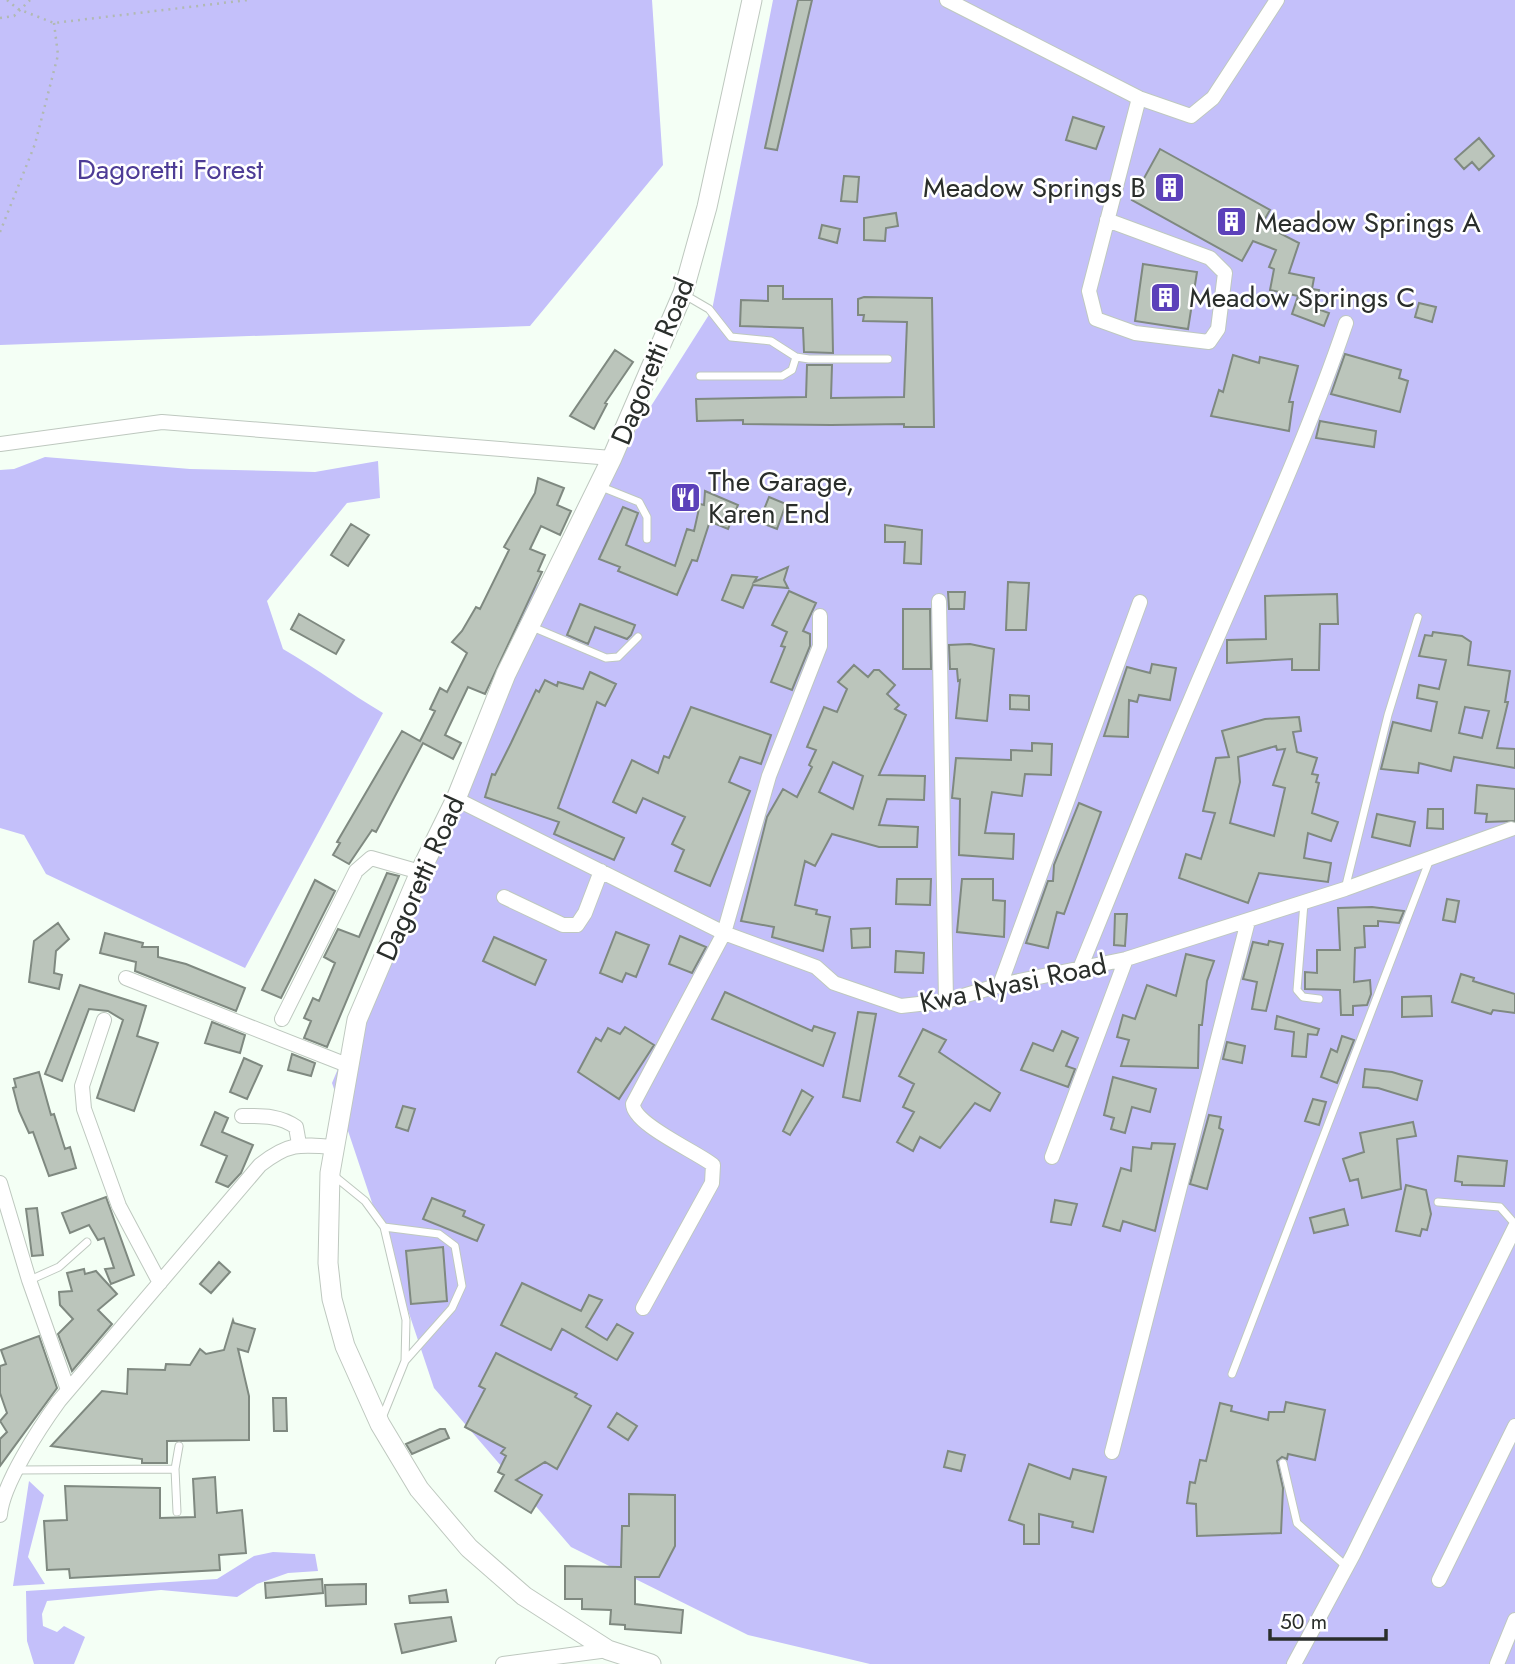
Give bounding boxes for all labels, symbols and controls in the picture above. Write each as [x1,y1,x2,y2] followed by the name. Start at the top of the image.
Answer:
[77,149,264,190] park label: Dagoretti Forest
[923,167,1146,208] place label: Meadow Springs B
[1152,170,1186,204] building icon: Meadow Springs B
[1255,202,1481,243] place label: Meadow Springs A
[1215,205,1249,239] building icon: Meadow Springs A
[600,272,705,451] street label: Dagoretti Road
[1189,277,1416,318] place label: Meadow Springs C
[1149,280,1183,314] building icon: Meadow Springs C
[708,461,854,534] place label: The Garage, Karen End
[668,480,702,514] restaurant icon: The Garage, Karen End
[366,789,475,967] street label: Dagoretti Road
[916,944,1110,1023] street label: Kwa Nyasi Road
[1270,1598,1386,1642] scale bar
[1280,1607,1327,1637] text: 50 m

